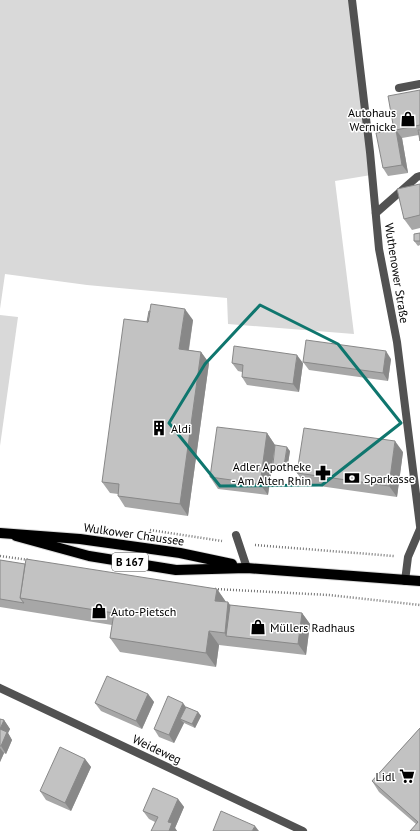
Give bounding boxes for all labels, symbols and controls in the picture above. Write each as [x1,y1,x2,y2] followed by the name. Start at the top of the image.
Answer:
[348,105,396,134] place label: Autohaus Wernicke
[399,110,417,128] shop icon: Autohaus Wernicke
[382,222,412,324] street label: Wuthenower Straße
[150,419,168,437] building icon: Aldi
[171,421,191,436] place label: Aldi
[231,459,311,488] place label: Adler Apotheke - Am Alten Rhin
[314,464,332,482] pharmacy icon: Adler Apotheke - Am Alten Rhin
[343,469,361,487] bank icon: Sparkasse
[364,471,415,486] place label: Sparkasse
[83,520,185,548] street label: Wulkower Chaussee
[112,553,148,571] road number: B 167
[90,602,108,620] shop icon: Auto-Pietsch
[111,604,176,619] place label: Auto-Pietsch
[249,618,267,636] shop icon: Müllers Radhaus
[270,620,355,635] place label: Müllers Radhaus
[130,731,184,767] street label: Weideweg
[398,767,416,785] supermarket icon: Lidl
[376,769,395,784] place label: Lidl

